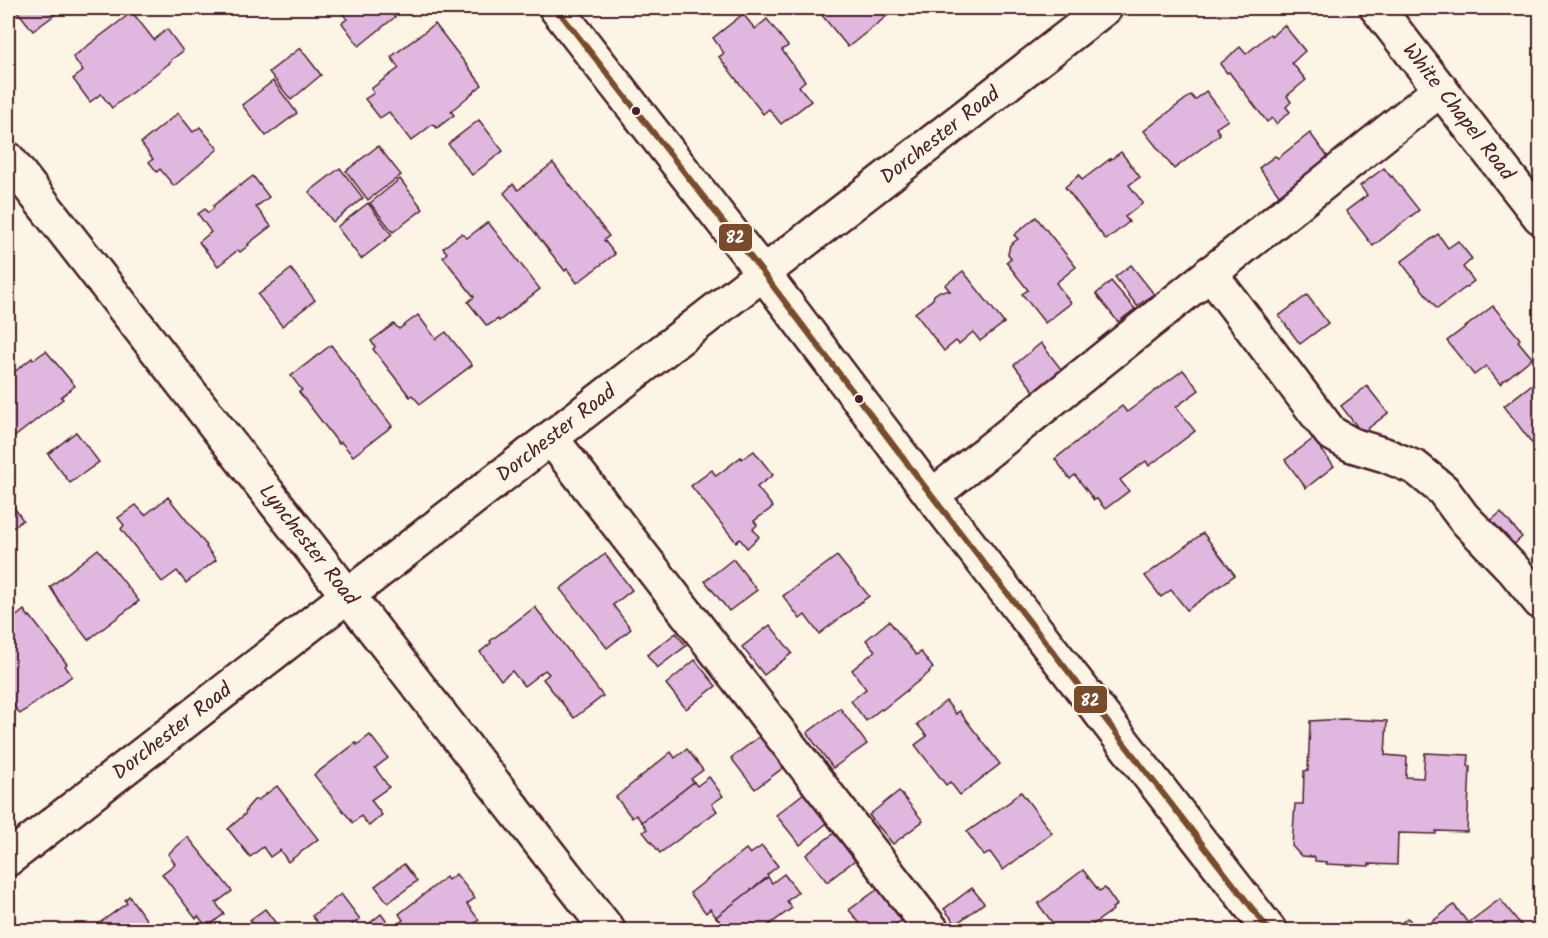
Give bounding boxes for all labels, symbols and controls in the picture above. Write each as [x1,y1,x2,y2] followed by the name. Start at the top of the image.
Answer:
[1394,36,1523,189] street label: White Chapel Road
[873,78,1008,193] street label: Dorchester Road
[630,105,642,117] unlabelled marker
[718,223,753,252] line badge: 82
[726,226,744,251] text: 82
[489,376,624,491] street label: Dorchester Road
[853,393,865,405] unlabelled marker
[250,477,367,613] street label: Lynchester Road
[105,674,240,789] street label: Dorchester Road
[1073,685,1108,714] line badge: 82
[1081,689,1099,714] text: 82

